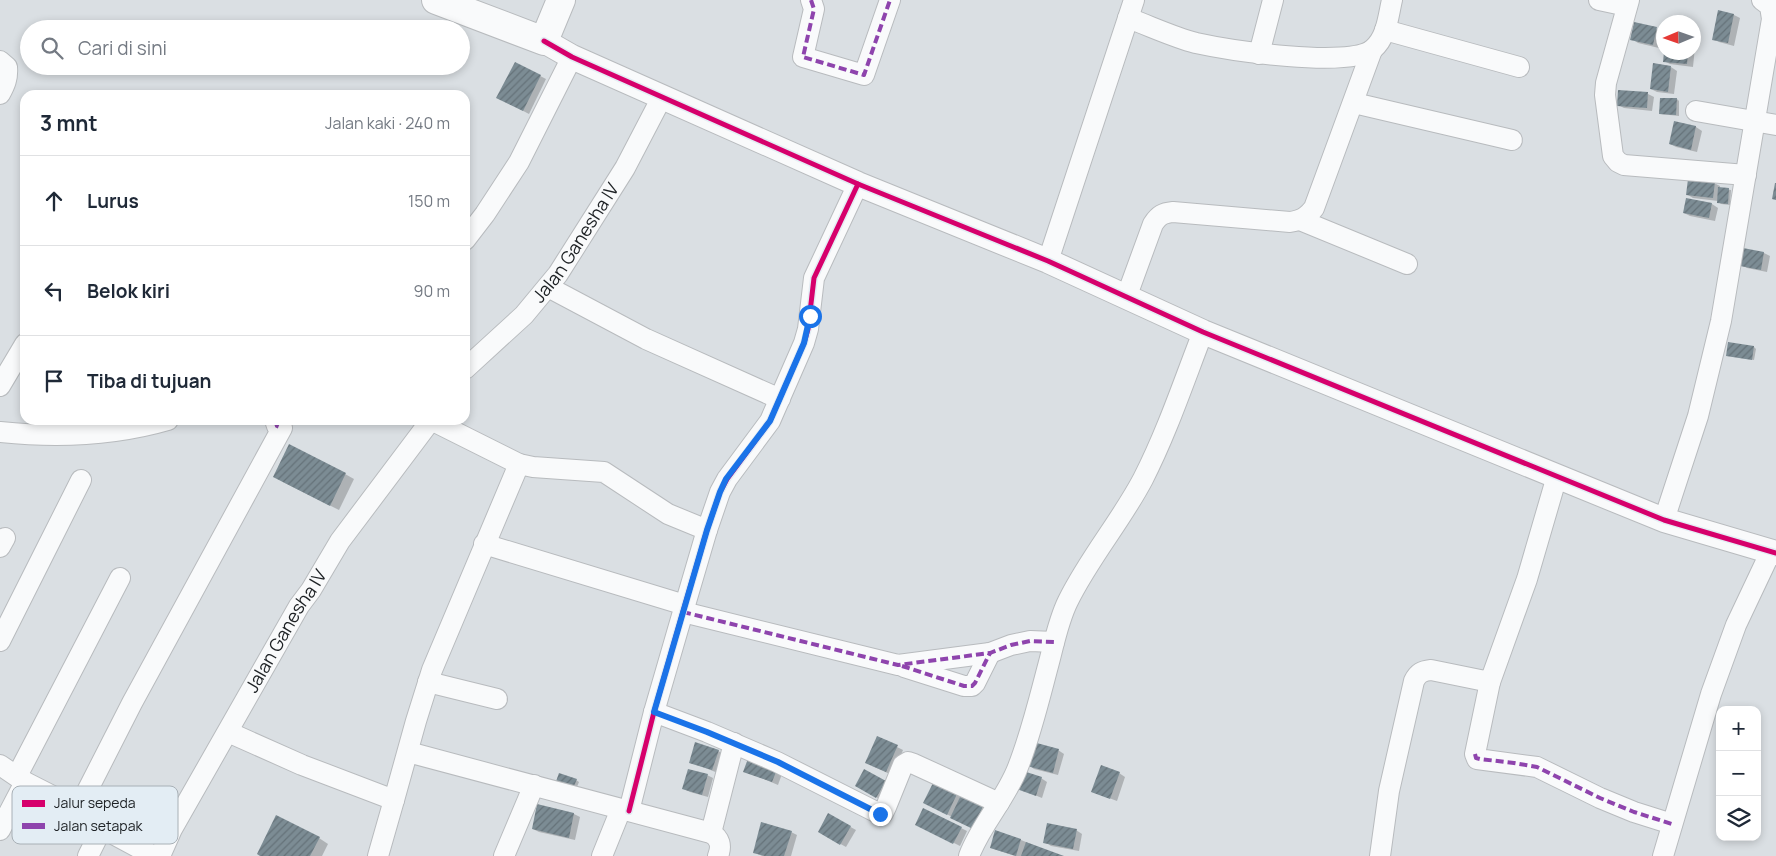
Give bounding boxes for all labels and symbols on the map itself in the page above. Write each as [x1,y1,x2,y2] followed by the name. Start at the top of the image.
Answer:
[1656,15,1701,60] north arrow
[526,178,624,307] street label: Jalan Ganesha IV
[799,305,822,328] route start
[239,565,332,697] street label: Jalan Ganesha IV
[12,786,178,844] legend
[54,793,136,812] text: Jalur sepeda
[869,803,892,826] route end
[54,816,143,835] text: Jalan setapak

